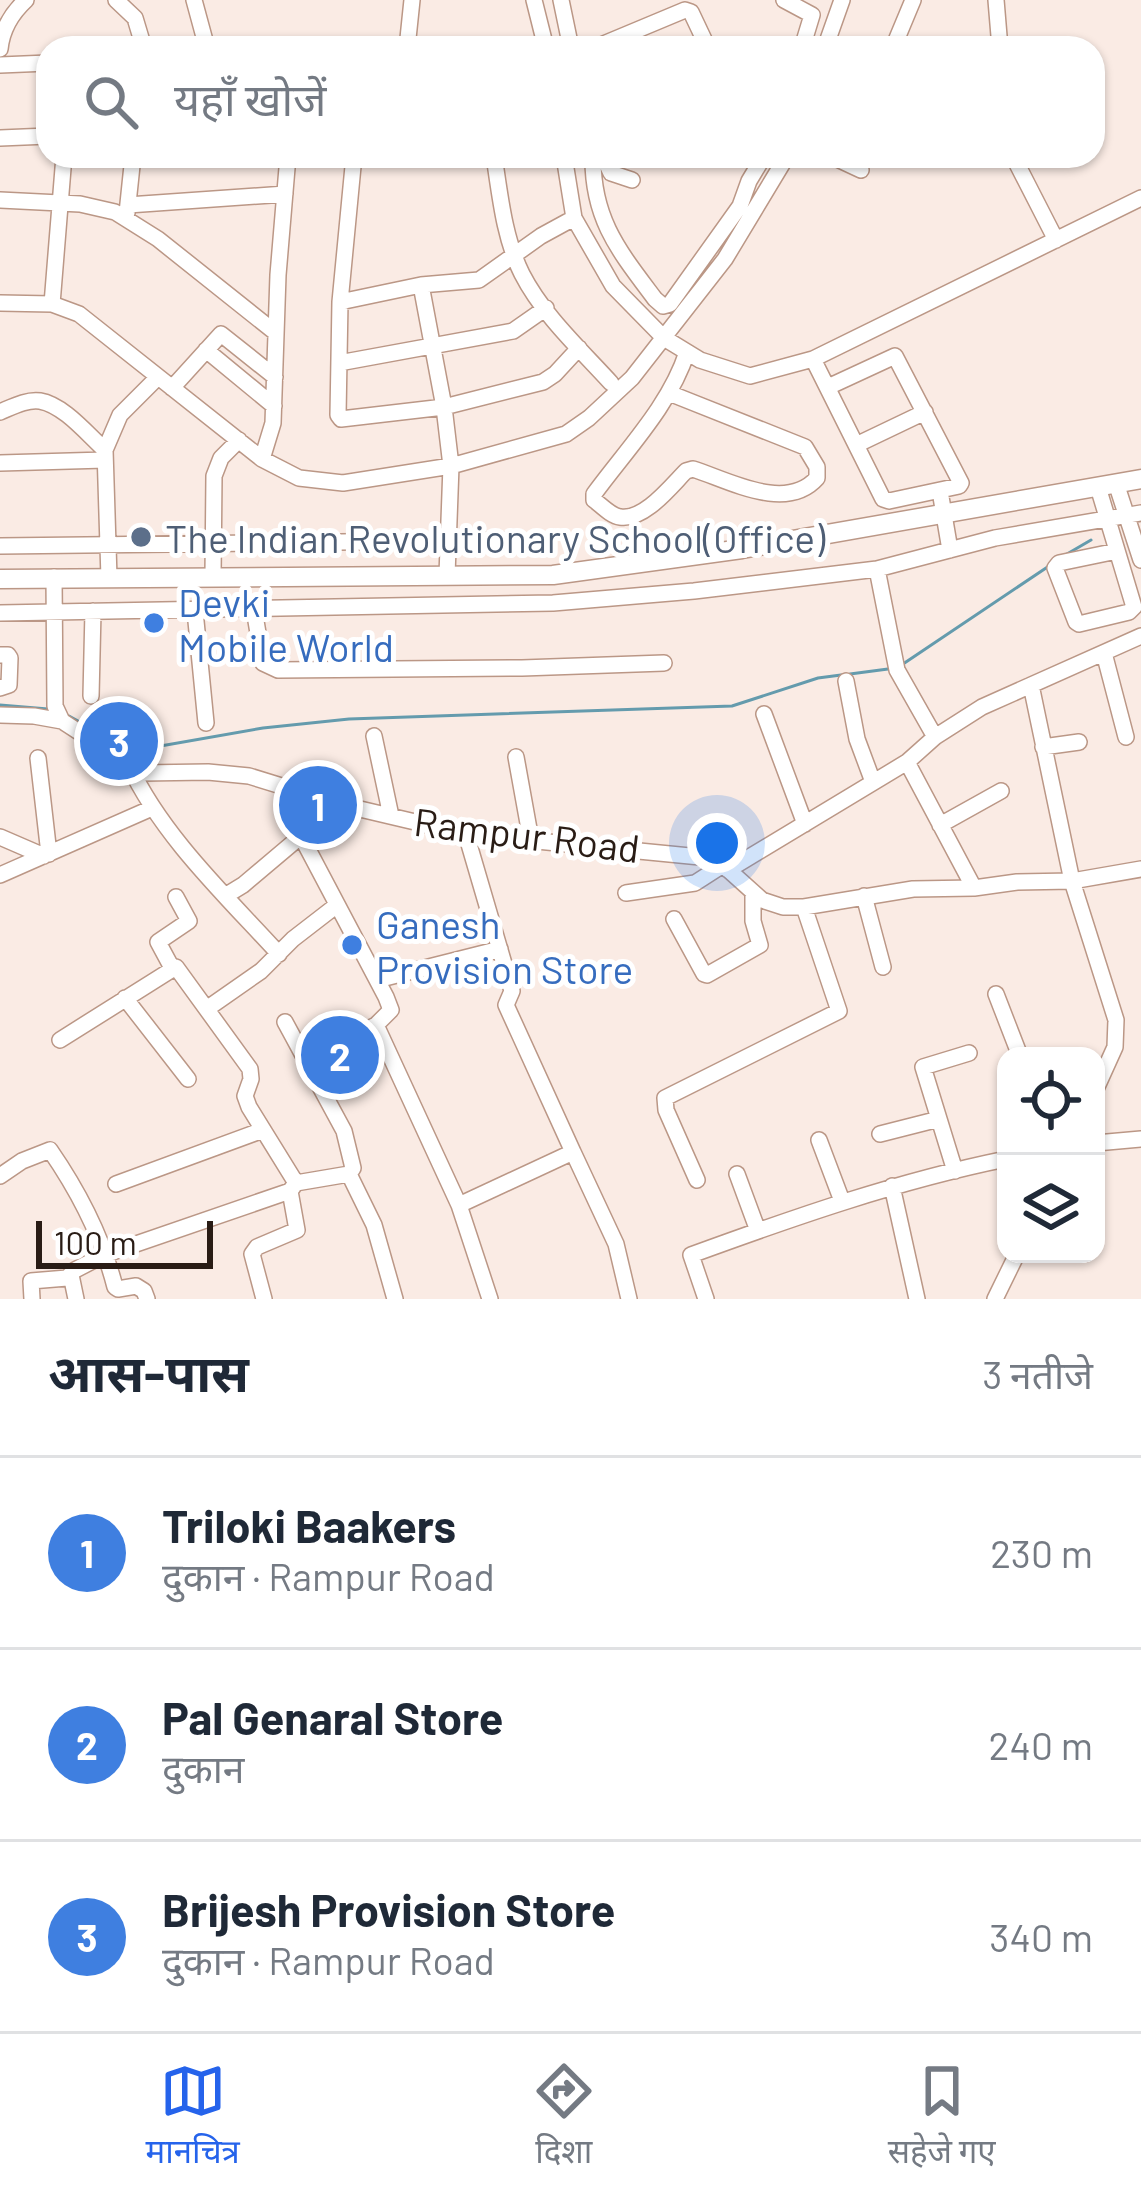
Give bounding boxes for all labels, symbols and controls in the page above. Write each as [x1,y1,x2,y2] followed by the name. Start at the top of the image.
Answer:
[36,36,1105,168] search box
[78,69,144,135] icon: search
[174,71,327,125] text: यहाँ खोजें
[165,514,826,561] place label: The Indian Revolutionary School(Office)
[128,524,154,550] marker: The Indian Revolutionary School(Office)
[178,578,394,670] place label: Devki Mobile World
[141,610,167,636] marker: Devki Mobile World
[80,696,158,786] pin: 3
[279,760,357,850] pin: 1
[412,797,642,871] street label: Rampur Road
[687,813,747,873] your location
[376,900,633,992] place label: Ganesh Provision Store
[339,932,365,958] marker: Ganesh Provision Store
[301,1010,379,1100] pin: 2
[997,1047,1105,1263] map controls
[997,1047,1105,1155] button: locate
[997,1155,1105,1263] button: layers
[36,1215,213,1268] scale bar
[54,1222,137,1262] text: 100 m
[48,1341,249,1402] text: आस-पास
[982,1350,1093,1397] text: 3 नतीजे
[162,1498,456,1552] text: Triloki Baakers
[80,1529,94,1576] text: 1
[990,1529,1093,1576] text: 230 m
[162,1552,495,1599] text: दुकान · Rampur Road
[162,1690,503,1744] text: Pal Genaral Store
[76,1721,98,1768] text: 2
[989,1721,1093,1768] text: 240 m
[162,1744,244,1791] text: दुकान
[162,1882,615,1936] text: Brijesh Provision Store
[76,1913,98,1960] text: 3
[989,1913,1093,1960] text: 340 m
[162,1936,495,1983] text: दुकान · Rampur Road
[145,2058,240,2176] tab: मानचित्र
[531,2058,597,2176] tab: दिशा
[888,2058,996,2176] tab: सहेजे गए

